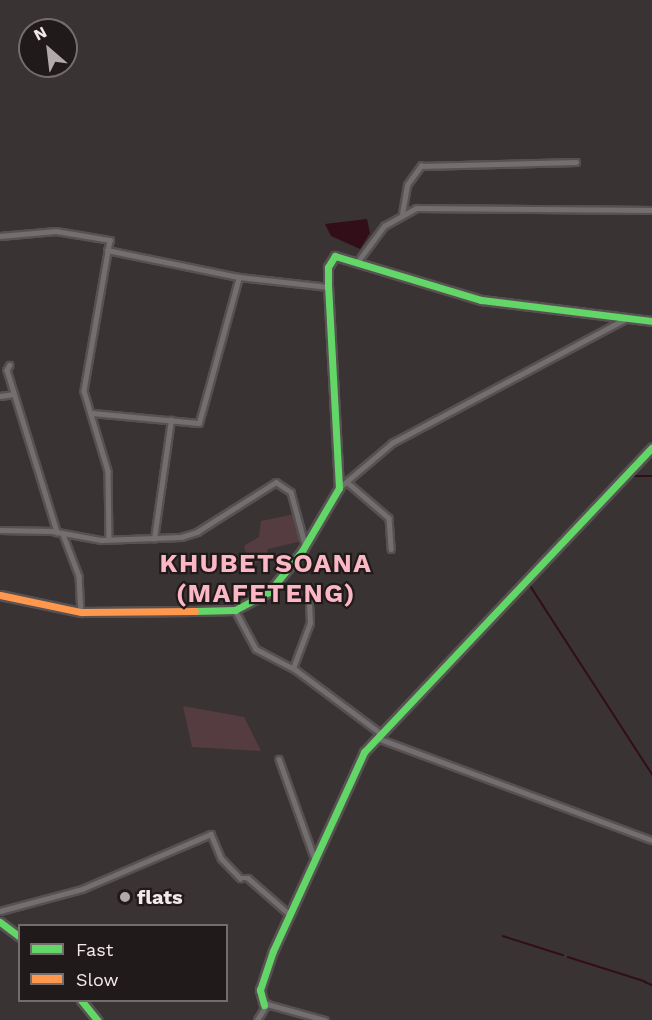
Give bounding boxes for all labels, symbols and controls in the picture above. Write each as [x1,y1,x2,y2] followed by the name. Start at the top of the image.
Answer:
[18,18,78,78] north arrow
[31,22,50,45] text: N
[160,548,372,610] district label: KHUBETSOANA (MAFETENG)
[137,885,183,909] place label: flats
[118,890,132,904] marker: flats
[18,924,228,1002] legend
[76,939,113,960] text: Fast
[76,969,119,990] text: Slow

